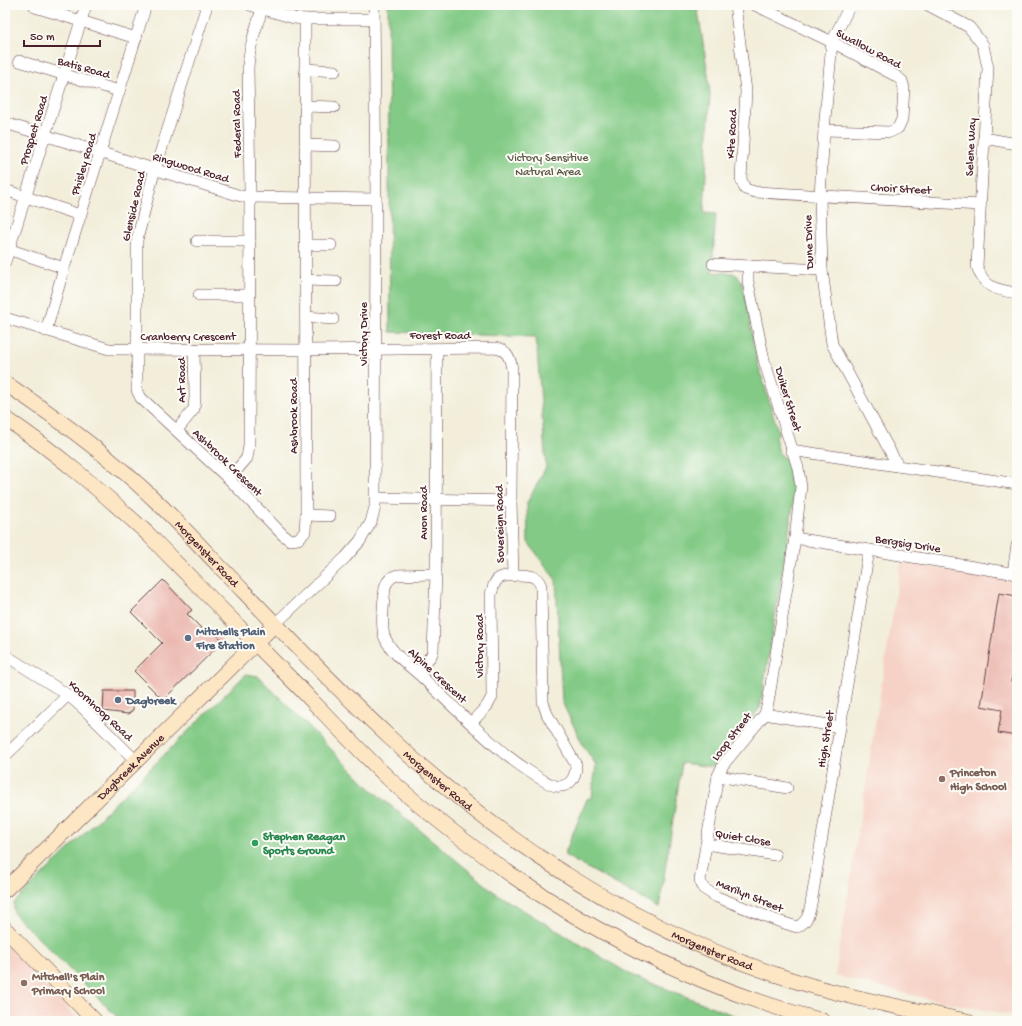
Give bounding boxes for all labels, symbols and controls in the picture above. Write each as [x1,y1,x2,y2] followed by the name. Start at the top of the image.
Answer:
[24,22,100,48] scale bar
[833,27,904,73] street label: Swallow Road
[30,31,55,45] text: 50 m
[55,55,112,83] street label: Batis Road
[230,89,246,159] street label: Federal Road
[17,93,52,168] street label: Prospect Road
[725,108,741,159] street label: Kite Road
[963,118,981,176] street label: Selene Way
[69,131,101,198] street label: Phisley Road
[150,151,231,187] street label: Ringwood Road
[507,152,589,180] park label: Victory Sensitive Natural Area
[120,169,150,243] street label: Glenside Road
[870,181,933,199] street label: Choir Street
[802,214,818,270] street label: Dune Drive
[358,301,372,367] street label: Victory Drive
[408,330,472,344] street label: Forest Road
[140,331,237,345] street label: Cranberry Crescent
[176,356,190,403] street label: Art Road
[770,365,804,435] street label: Duiker Street
[288,377,302,454] street label: Ashbrook Road
[189,427,265,501] street label: Ashbrook Crescent
[493,484,509,563] street label: Sovereign Road
[418,485,432,540] street label: Avon Road
[171,519,241,591] street label: Morgenster Road
[873,533,942,557] street label: Bergsig Drive
[474,613,488,679] street label: Victory Road
[195,626,266,654] place label: Mitchells Plain Fire Station
[183,633,193,643] marker: Mitchells Plain Fire Station
[404,646,470,708] street label: Alpine Crescent
[65,678,135,746] street label: Koornhoop Road
[113,695,123,705] marker: Dagbreek
[125,695,177,709] place label: Dagbreek
[709,709,756,764] street label: Loop Street
[816,709,839,769] street label: High Street
[95,731,169,805] street label: Dagbreek Avenue
[399,748,475,815] street label: Morgenster Road
[949,767,1007,795] place label: Princeton High School
[937,774,947,784] marker: Princeton High School
[714,828,772,850] street label: Quiet Close
[263,831,345,859] place label: Stephen Reagan Sports Ground
[250,838,260,848] marker: Stephen Reagan Sports Ground
[714,877,786,917] street label: Marilyn Street
[669,929,755,975] street label: Morgenster Road
[31,971,105,999] place label: Mitchell's Plain Primary School
[19,978,29,988] marker: Mitchell's Plain Primary School

